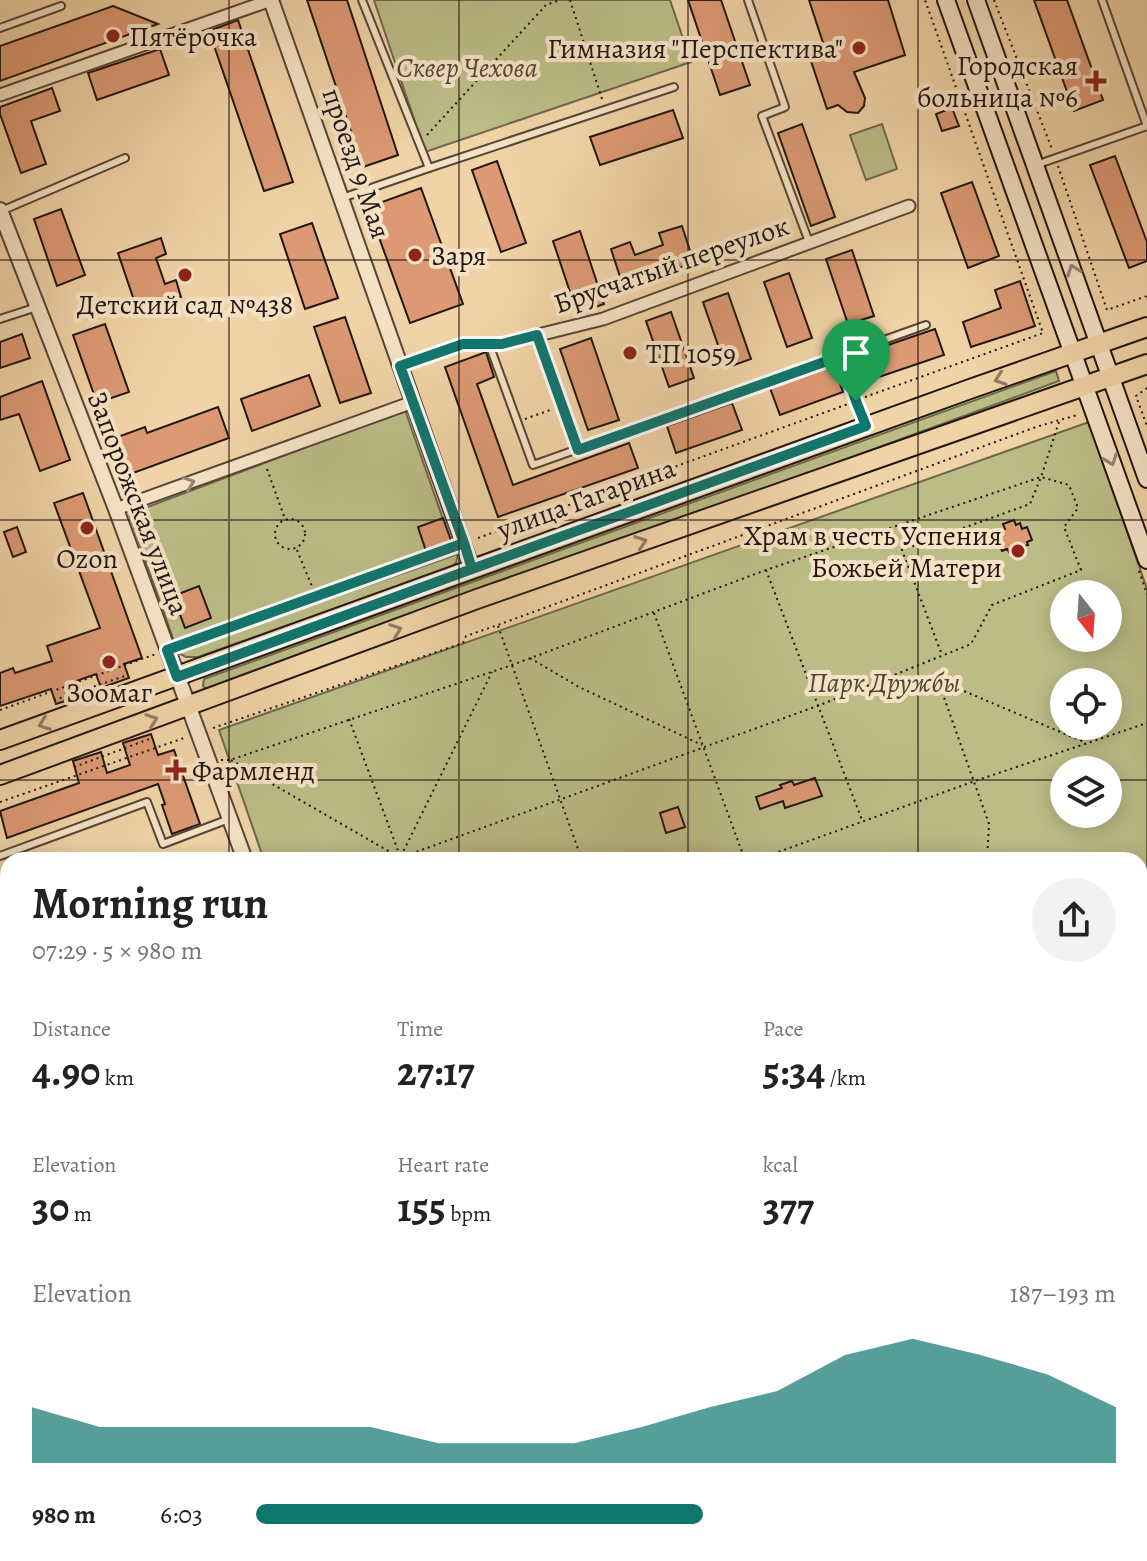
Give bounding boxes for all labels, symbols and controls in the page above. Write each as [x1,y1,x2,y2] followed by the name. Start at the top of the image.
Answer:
[129,18,257,56] place label: Пятёрочка
[104,27,122,45] marker: Пятёрочка
[547,30,843,68] place label: Гимназия "Перспектива"
[850,39,868,57] marker: Гимназия "Перспектива"
[917,47,1078,117] place label: Городская больница №6
[396,49,538,87] park label: Сквер Чехова
[1085,70,1107,92] marker: Городская больница №6
[313,83,400,244] street label: проезд 9 Мая
[549,207,794,323] street label: Брусчатый переулок
[431,237,486,275] place label: Заря
[406,246,424,264] marker: Заря
[1066,264,1083,278] one-way arrow
[176,266,194,284] marker: Детский сад №438
[77,286,293,324] place label: Детский сад №438
[822,319,890,401] pin
[834,331,878,375] icon: arrive
[646,335,736,373] place label: ТП 1059
[621,344,639,362] marker: ТП 1059
[993,369,1007,385] one-way arrow
[78,386,198,620] street label: Запорожская улица
[491,449,681,549] street label: улица Гагарина
[1101,452,1118,466] one-way arrow
[181,476,195,493] one-way arrow
[744,517,1002,587] place label: Храм в честь Успения Божьей Матери
[78,519,96,537] marker: Ozon
[633,536,647,552] one-way arrow
[56,540,118,578] place label: Ozon
[1009,542,1027,560] marker: Храм в честь Успения Божьей Матери
[1050,580,1122,652] north arrow
[1050,580,1122,828] map controls
[388,623,402,639] one-way arrow
[100,653,118,671] marker: Зоомаг
[808,664,960,702] park label: Парк Дружбы
[1050,668,1122,740] button: locate
[66,674,152,712] place label: Зоомаг
[144,713,158,729] one-way arrow
[38,715,52,731] one-way arrow
[192,752,315,790] place label: Фармленд
[1050,756,1122,828] button: layers
[167,761,185,779] marker: Фармленд
[32,873,268,933] text: Morning run
[1032,878,1116,962] button: share
[32,933,202,968] text: 07:29 · 5 × 980 m
[32,1014,111,1044] text: Distance
[397,1014,443,1044] text: Time
[763,1014,803,1044] text: Pace
[32,1044,100,1099] text: 4.90
[397,1044,475,1099] text: 27:17
[763,1044,825,1099] text: 5:34
[100,1063,134,1093] text: km
[825,1063,866,1093] text: /km
[32,1150,116,1180] text: Elevation
[397,1150,489,1180] text: Heart rate
[763,1150,798,1180] text: kcal
[32,1180,69,1235] text: 30
[397,1180,446,1235] text: 155
[763,1180,814,1235] text: 377
[69,1199,92,1229] text: m
[446,1199,491,1229] text: bpm
[32,1276,132,1311] text: Elevation
[1009,1276,1116,1311] text: 187–193 m
[32,1497,96,1532] text: 980 m
[160,1497,203,1532] text: 6:03

